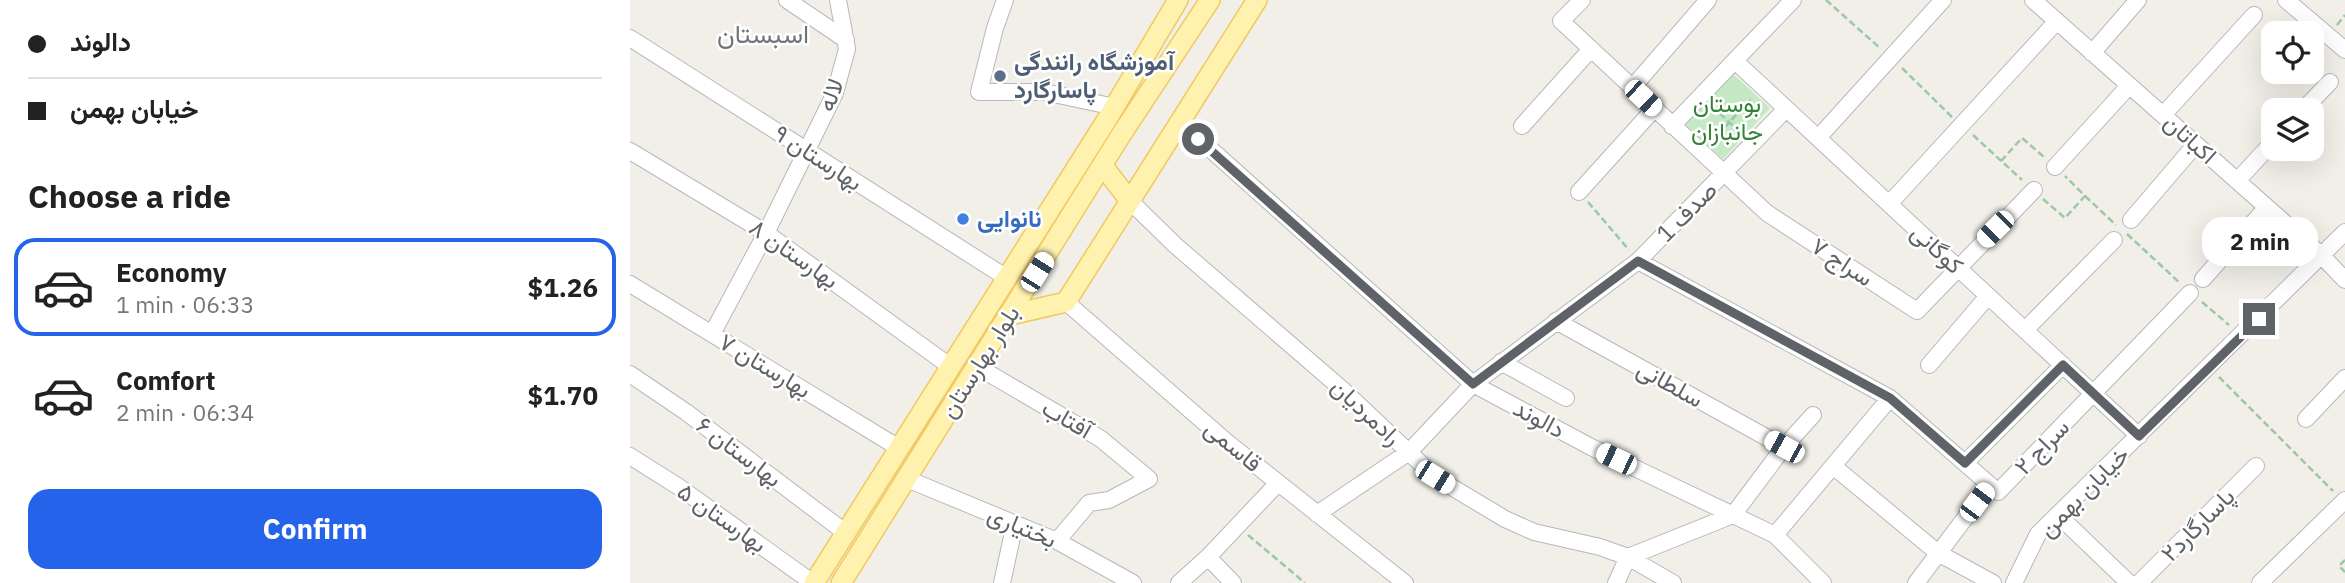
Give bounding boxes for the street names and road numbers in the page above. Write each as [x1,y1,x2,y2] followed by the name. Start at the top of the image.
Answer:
[809,74,851,116] street label: لاله
[2157,106,2224,171] street label: اکباتان
[768,117,869,198] street label: بهارستان ۹
[1649,174,1724,249] street label: صدف 1
[744,211,846,296] street label: بهارستان ۸
[1905,216,1971,281] street label: کوگانی
[1805,229,1880,294] street label: سراج ۷
[932,299,1026,424] street label: بلوار بهارستان
[714,325,818,405] street label: بهارستان ۷
[1631,352,1709,414] street label: سلطانی
[1325,370,1409,452] street label: رادمردیان
[1037,391,1101,446] street label: آفتاب
[1508,391,1571,445] street label: دالوند
[690,408,789,494] street label: بهارستان ۶
[2007,411,2077,482] street label: سراج ۲
[1198,412,1269,479] street label: قاسمی
[2031,439,2136,544] street label: خیابان بهمن
[672,475,774,560] street label: بهارستان ۵
[2153,480,2242,569] street label: پاسارگارد۲
[983,497,1062,555] street label: بختیاری

